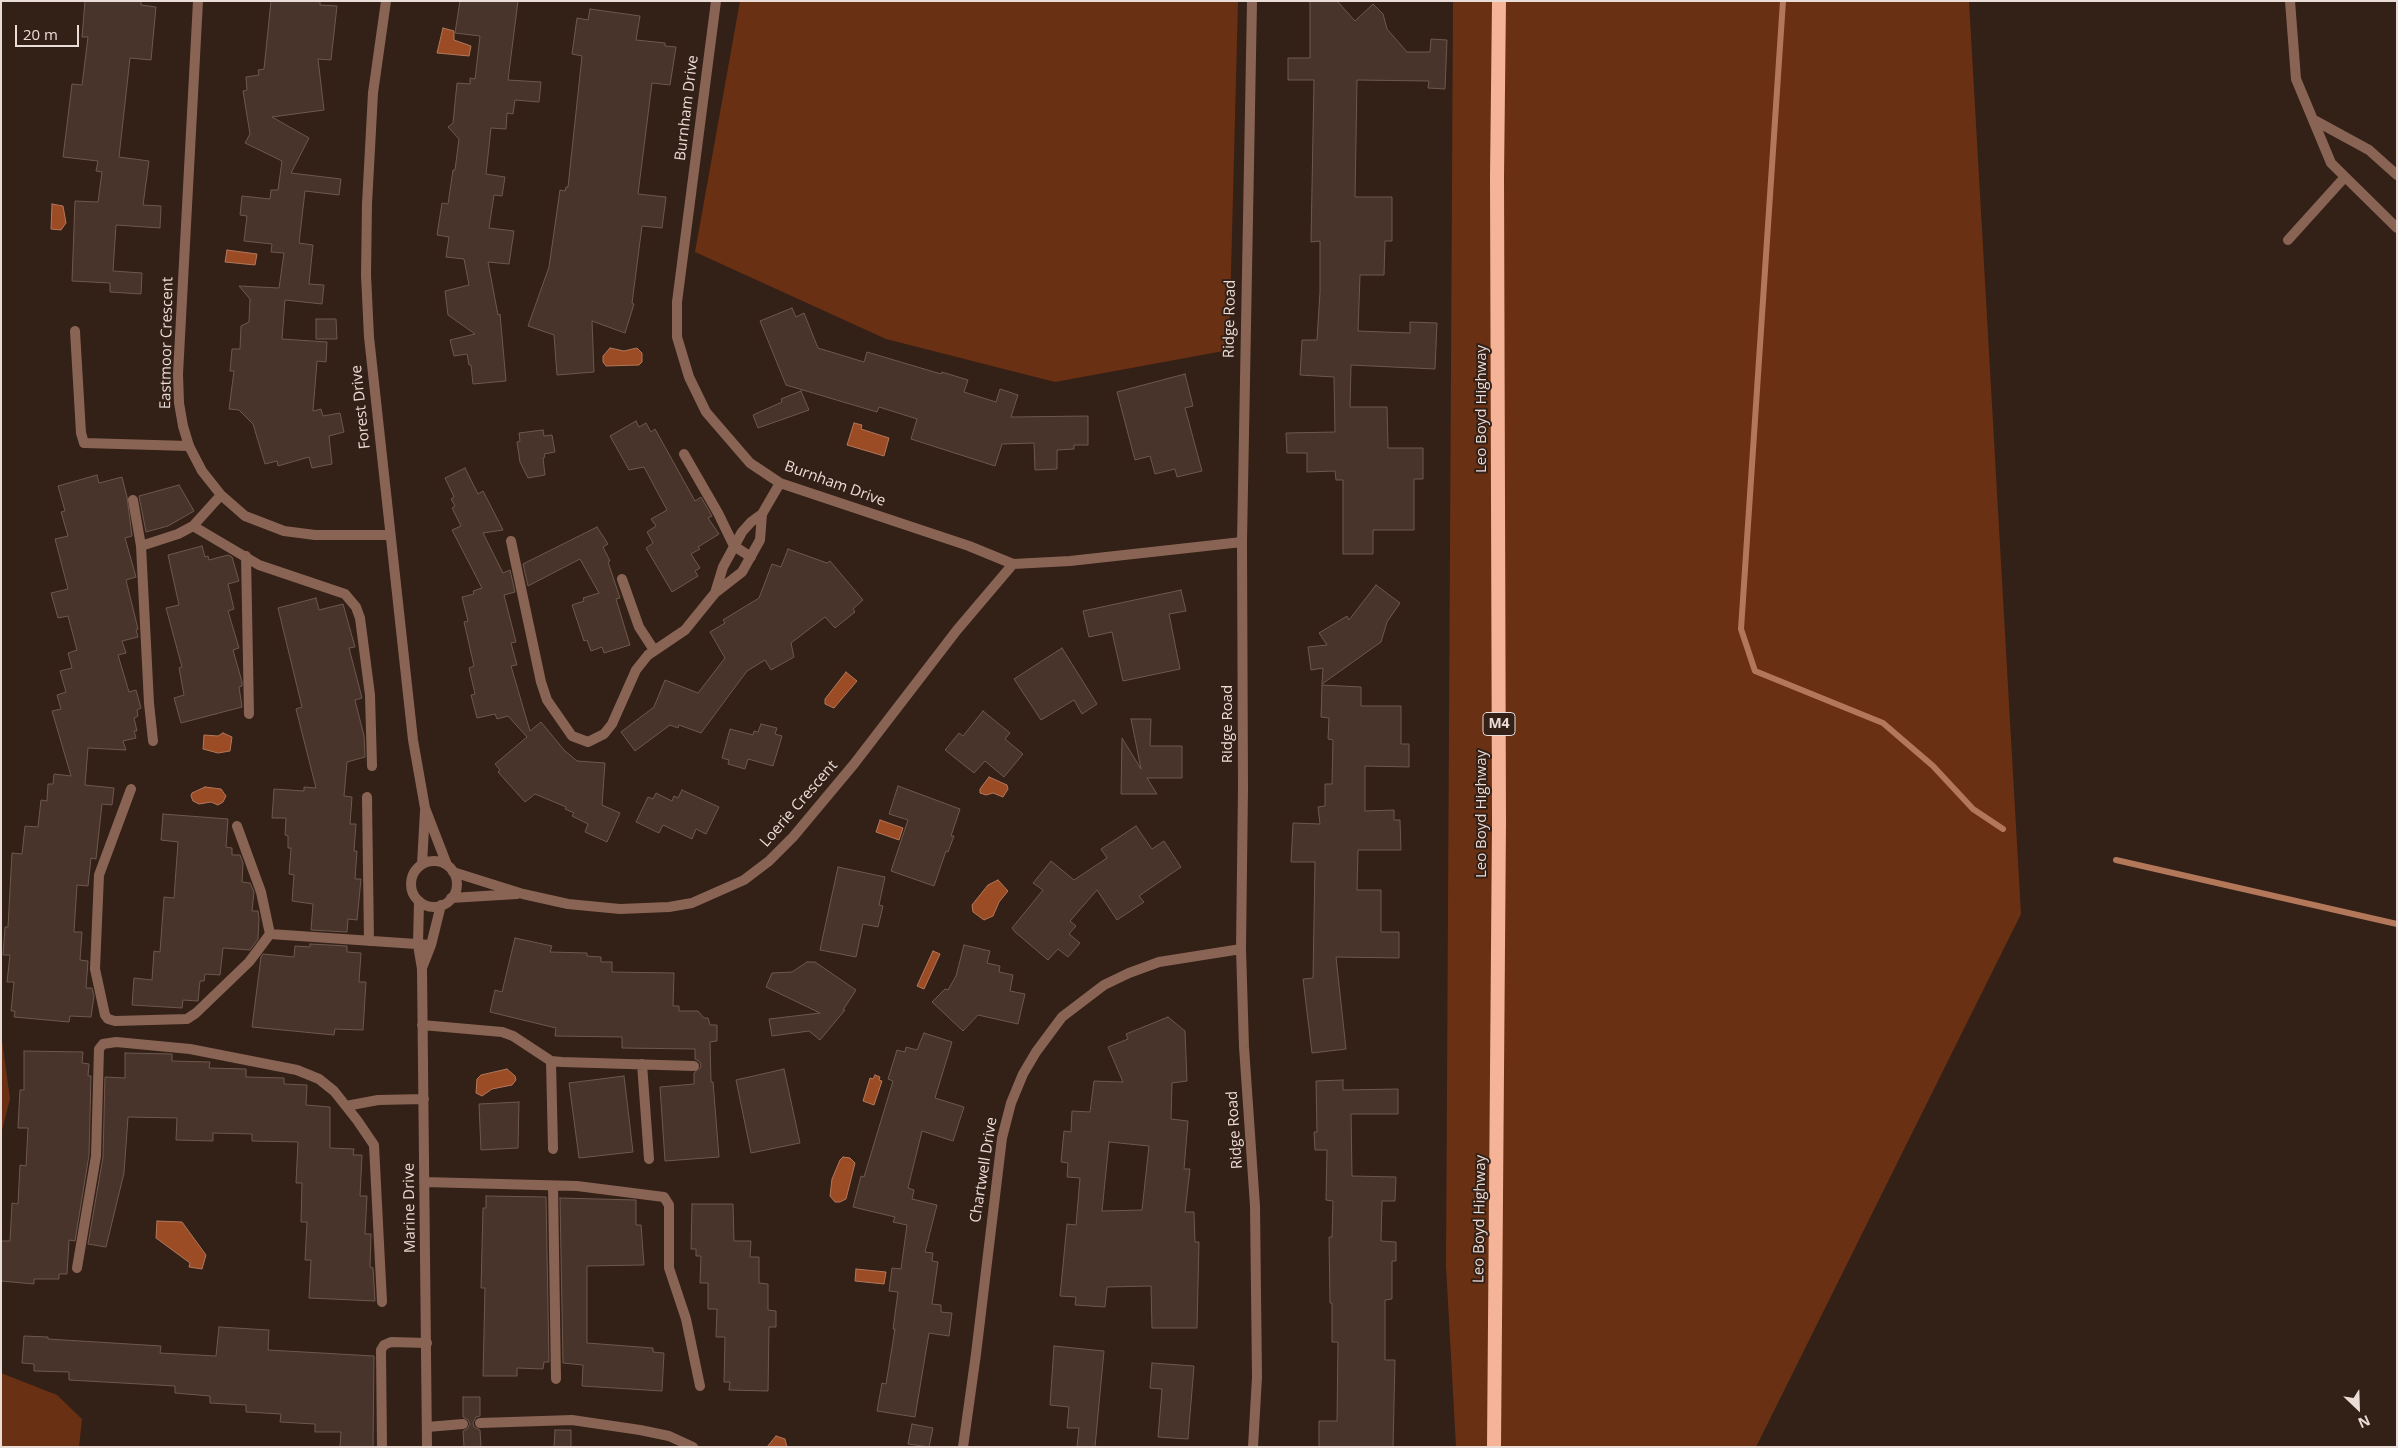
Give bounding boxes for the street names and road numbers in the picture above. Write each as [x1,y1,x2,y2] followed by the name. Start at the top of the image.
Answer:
[672,54,702,162] street label: Burnham Drive
[157,277,177,409] street label: Eastmoor Crescent
[1220,280,1240,358] street label: Ridge Road
[1473,345,1491,473] street label: Leo Boyd Highway
[348,364,374,450] street label: Forest Drive
[782,457,888,511] street label: Burnham Drive
[1219,685,1237,763] street label: Ridge Road
[1483,712,1515,736] road number: M4
[1473,750,1491,878] street label: Leo Boyd Highway
[757,757,841,851] street label: Loerie Crescent
[1223,1090,1247,1170] street label: Ridge Road
[967,1116,1001,1224] street label: Chartwell Drive
[1470,1155,1490,1283] street label: Leo Boyd Highway
[400,1163,420,1253] street label: Marine Drive

